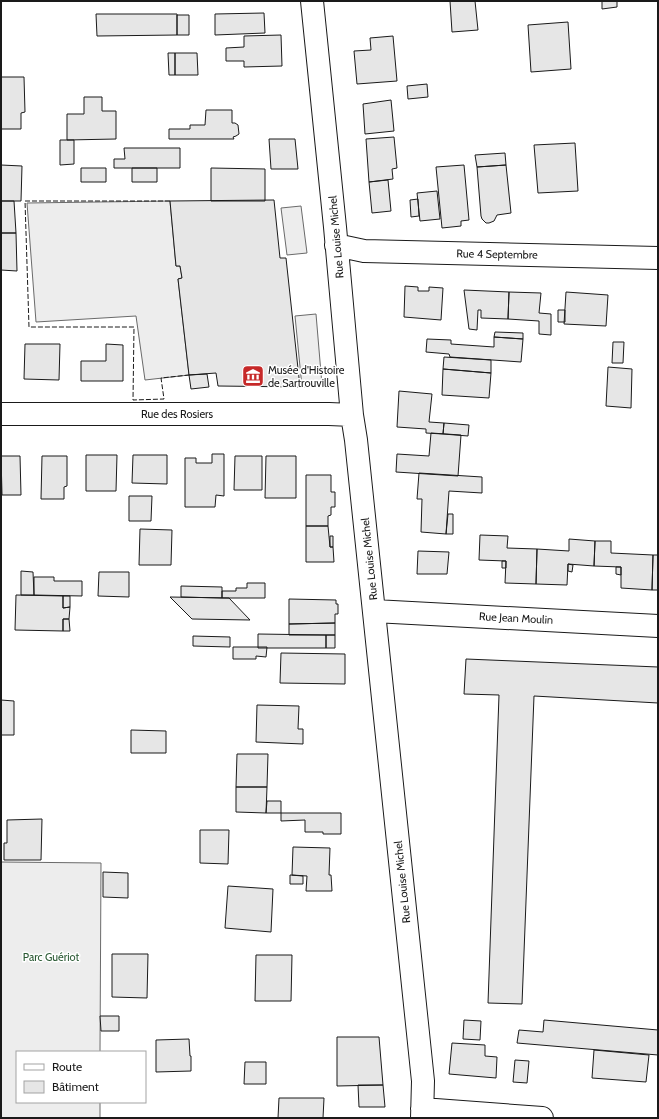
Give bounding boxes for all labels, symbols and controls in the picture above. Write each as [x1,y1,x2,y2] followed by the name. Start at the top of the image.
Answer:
[325,195,347,279] street label: Rue Louise Michel
[456,246,538,262] street label: Rue 4 Septembre
[240,363,266,389] museum icon: Musée d'Histoire de Sartrouville
[268,363,345,390] place label: Musée d'Histoire de Sartrouville
[141,407,214,421] street label: Rue des Rosiers
[358,517,380,601] street label: Rue Louise Michel
[479,609,553,627] street label: Rue Jean Moulin
[391,840,413,924] street label: Rue Louise Michel
[23,950,80,964] park label: Parc Guériot
[16,1051,146,1103] legend
[52,1059,82,1074] text: Route
[52,1079,99,1094] text: Bâtiment

